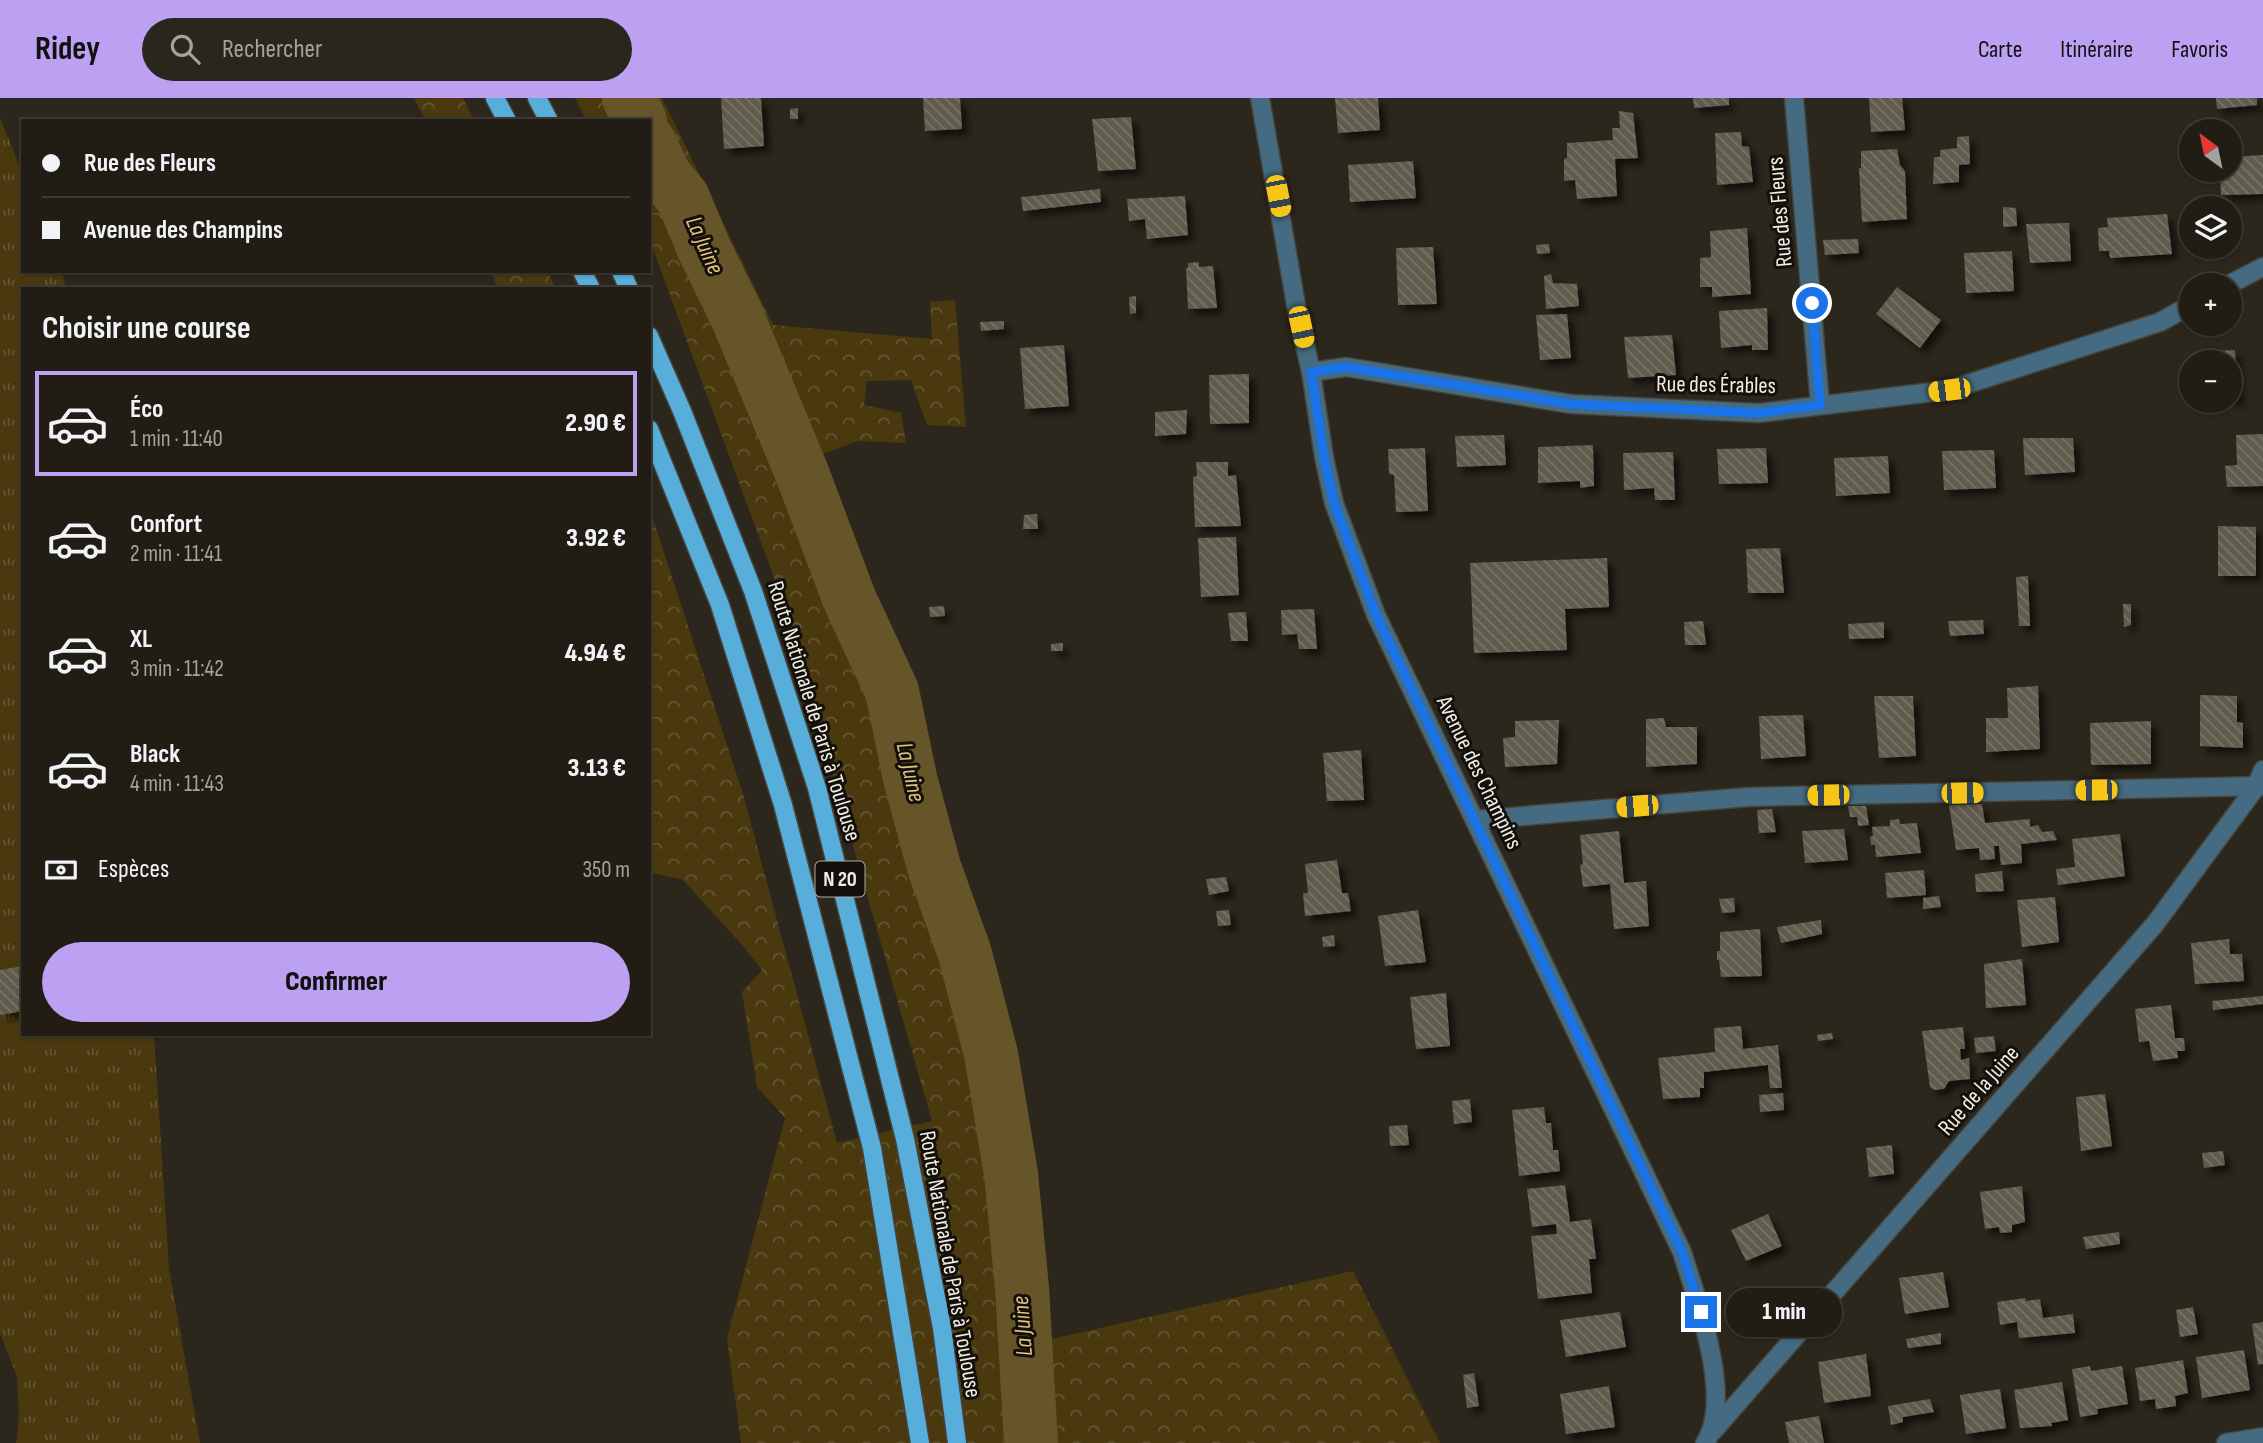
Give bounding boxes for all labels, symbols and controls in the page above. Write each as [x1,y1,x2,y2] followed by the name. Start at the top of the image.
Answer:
[142,18,632,81] search box
[35,29,100,69] text: Ridey
[166,30,204,68] icon: search
[222,34,323,65] text: Rechercher
[1978,35,2022,64] text: Carte
[2060,35,2133,64] text: Itinéraire
[2171,35,2228,64] text: Favoris
[2179,119,2242,182] north arrow
[2179,119,2242,413] map controls
[84,148,216,179] text: Rue des Fleurs
[1761,156,1799,268] street label: Rue des Fleurs
[1264,173,1293,219] car
[2179,196,2242,259] button: layers
[679,212,730,279] water label: La Juine
[84,215,283,246] text: Avenue des Champins
[2179,273,2242,336] button: +
[1796,287,1828,319] route start
[1287,304,1316,350] car
[42,309,251,348] text: Choisir une course
[2179,350,2242,413] button: −
[1656,370,1776,400] street label: Rue des Érables
[1927,377,1972,403] car
[46,392,109,455] icon: car
[130,394,163,425] text: Éco
[565,408,626,439] text: 2.90 €
[130,425,223,453] text: 1 min · 11:40
[46,507,109,570] icon: car
[130,509,202,540] text: Confort
[566,523,626,554] text: 3.92 €
[130,540,222,568] text: 2 min · 11:41
[761,578,867,845] street label: Route Nationale de Paris à Toulouse
[46,622,109,685] icon: car
[130,624,152,655] text: XL
[564,638,626,669] text: 4.94 €
[130,655,224,683] text: 3 min · 11:42
[1429,690,1528,854] street label: Avenue des Champins
[46,737,109,800] icon: car
[130,739,180,770] text: Black
[890,739,931,805] water label: La Juine
[567,753,626,784] text: 3.13 €
[130,770,224,798] text: 4 min · 11:43
[2075,779,2118,801] car
[1941,782,1984,804] car
[1807,784,1850,806] car
[1616,794,1659,818] car
[42,851,80,889] icon: cash
[98,854,169,885] text: Espèces
[582,856,630,884] text: 350 m
[816,862,864,896] road number: N 20
[42,942,630,1022] button: Confirmer
[1932,1040,2025,1141] street label: Rue de la Juine
[913,1129,987,1400] street label: Route Nationale de Paris à Toulouse
[1726,1288,1841,1336] callout: 1 min
[1006,1295,1039,1357] water label: La Juine
[1685,1296,1717,1328] route end
[1762,1298,1806,1326] text: 1 min

